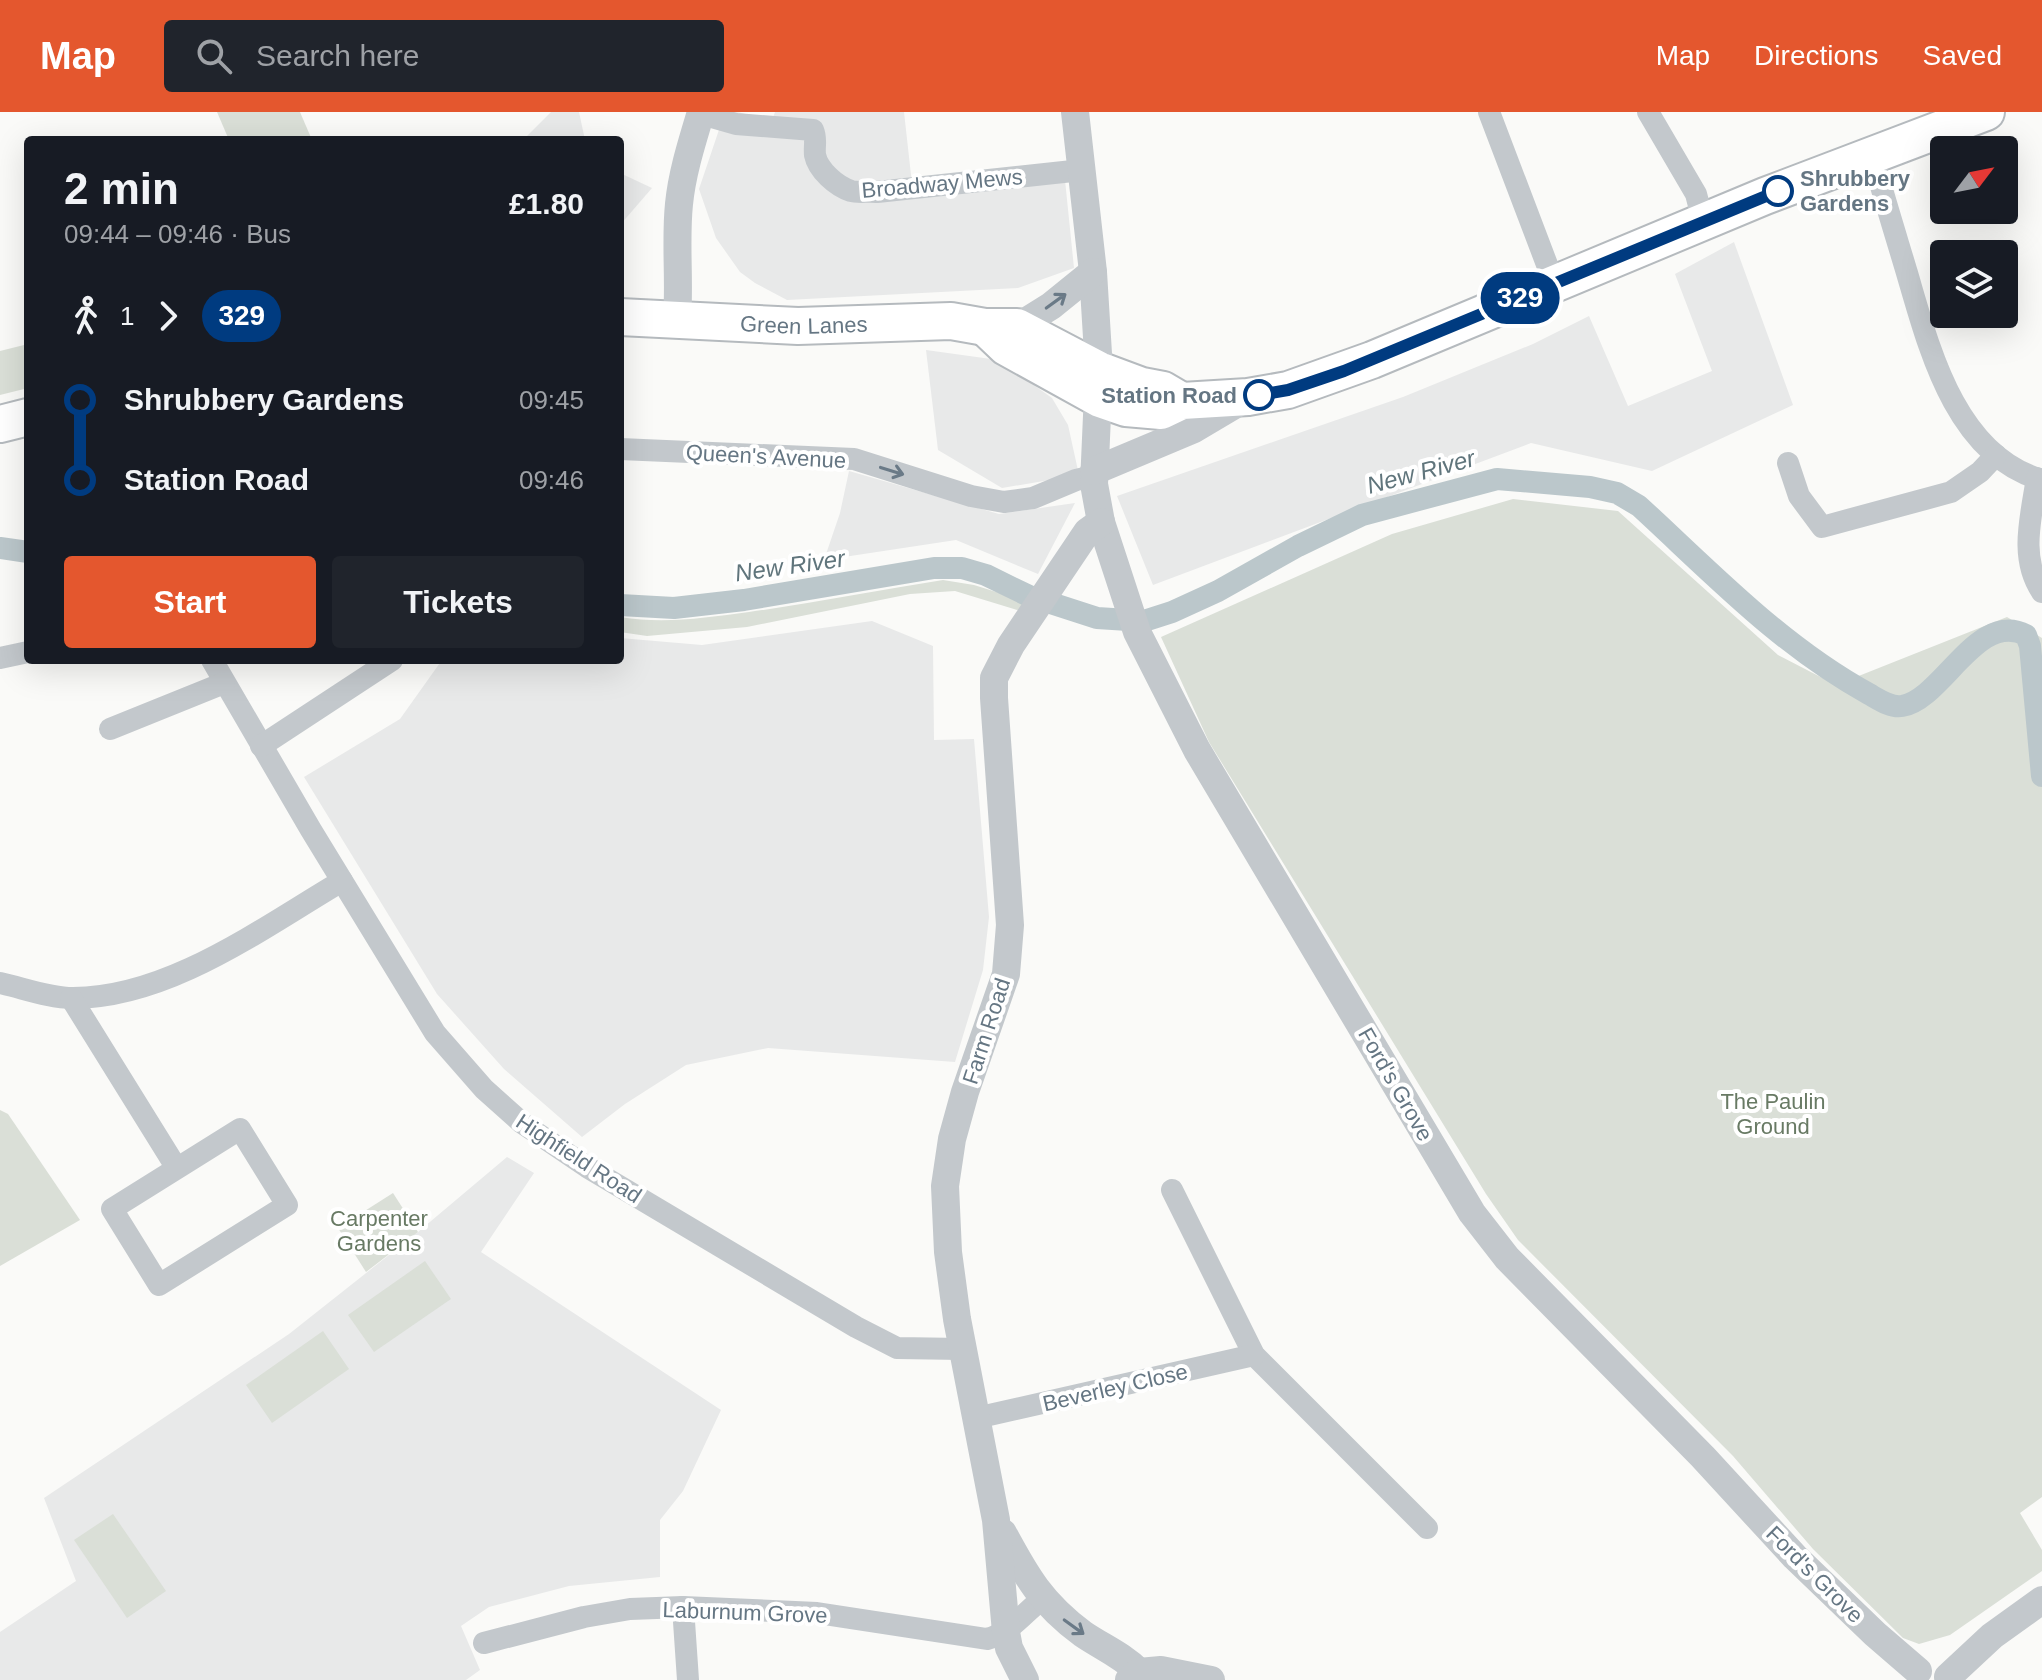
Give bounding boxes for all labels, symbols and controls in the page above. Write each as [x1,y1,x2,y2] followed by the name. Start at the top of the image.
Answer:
[164,20,724,92] search box
[192,34,236,78] icon: search
[40,35,116,77] text: Map
[256,39,419,72] text: Search here
[1656,40,1710,71] text: Map
[1754,40,1879,71] text: Directions
[1923,40,2002,71] text: Saved
[1930,136,2018,224] north arrow
[1930,136,2018,328] map controls
[64,164,179,213] text: 2 min
[861,164,1024,203] street label: Broadway Mews
[1800,166,1911,216] place label: Shrubbery Gardens
[1763,176,1793,206] marker: Shrubbery Gardens
[509,187,584,220] text: £1.80
[64,219,291,249] text: 09:44 – 09:46 · Bus
[1930,240,2018,328] button: layers
[1474,272,1566,324] line badge: 329
[1497,282,1543,313] text: 329
[1045,293,1066,310] one-way arrow
[64,294,108,338] icon: walk
[146,294,190,338] icon: forward
[218,300,265,331] text: 329
[120,301,134,331] text: 1
[740,311,868,339] street label: Green Lanes
[1244,380,1274,410] marker: Station Road
[124,383,404,416] text: Shrubbery Gardens
[1101,383,1237,408] place label: Station Road
[519,385,584,415] text: 09:45
[685,440,847,473] street label: Queen's Avenue
[1364,444,1479,499] water label: New River
[124,463,309,496] text: Station Road
[519,465,584,495] text: 09:46
[879,465,904,479] one-way arrow
[733,544,848,587] water label: New River
[64,556,316,648] button: Start
[332,556,584,648] button: Tickets
[958,975,1015,1087] street label: Farm Road
[1353,1023,1438,1145] street label: Ford's Grove
[1720,1089,1826,1139] park label: The Paulin Ground
[511,1109,646,1208] street label: Highfield Road
[330,1206,428,1256] park label: Carpenter Gardens
[1040,1359,1190,1416] street label: Beverley Close
[1761,1521,1868,1628] street label: Ford's Grove
[662,1597,828,1628] street label: Laburnum Grove
[1063,1618,1084,1635] one-way arrow

